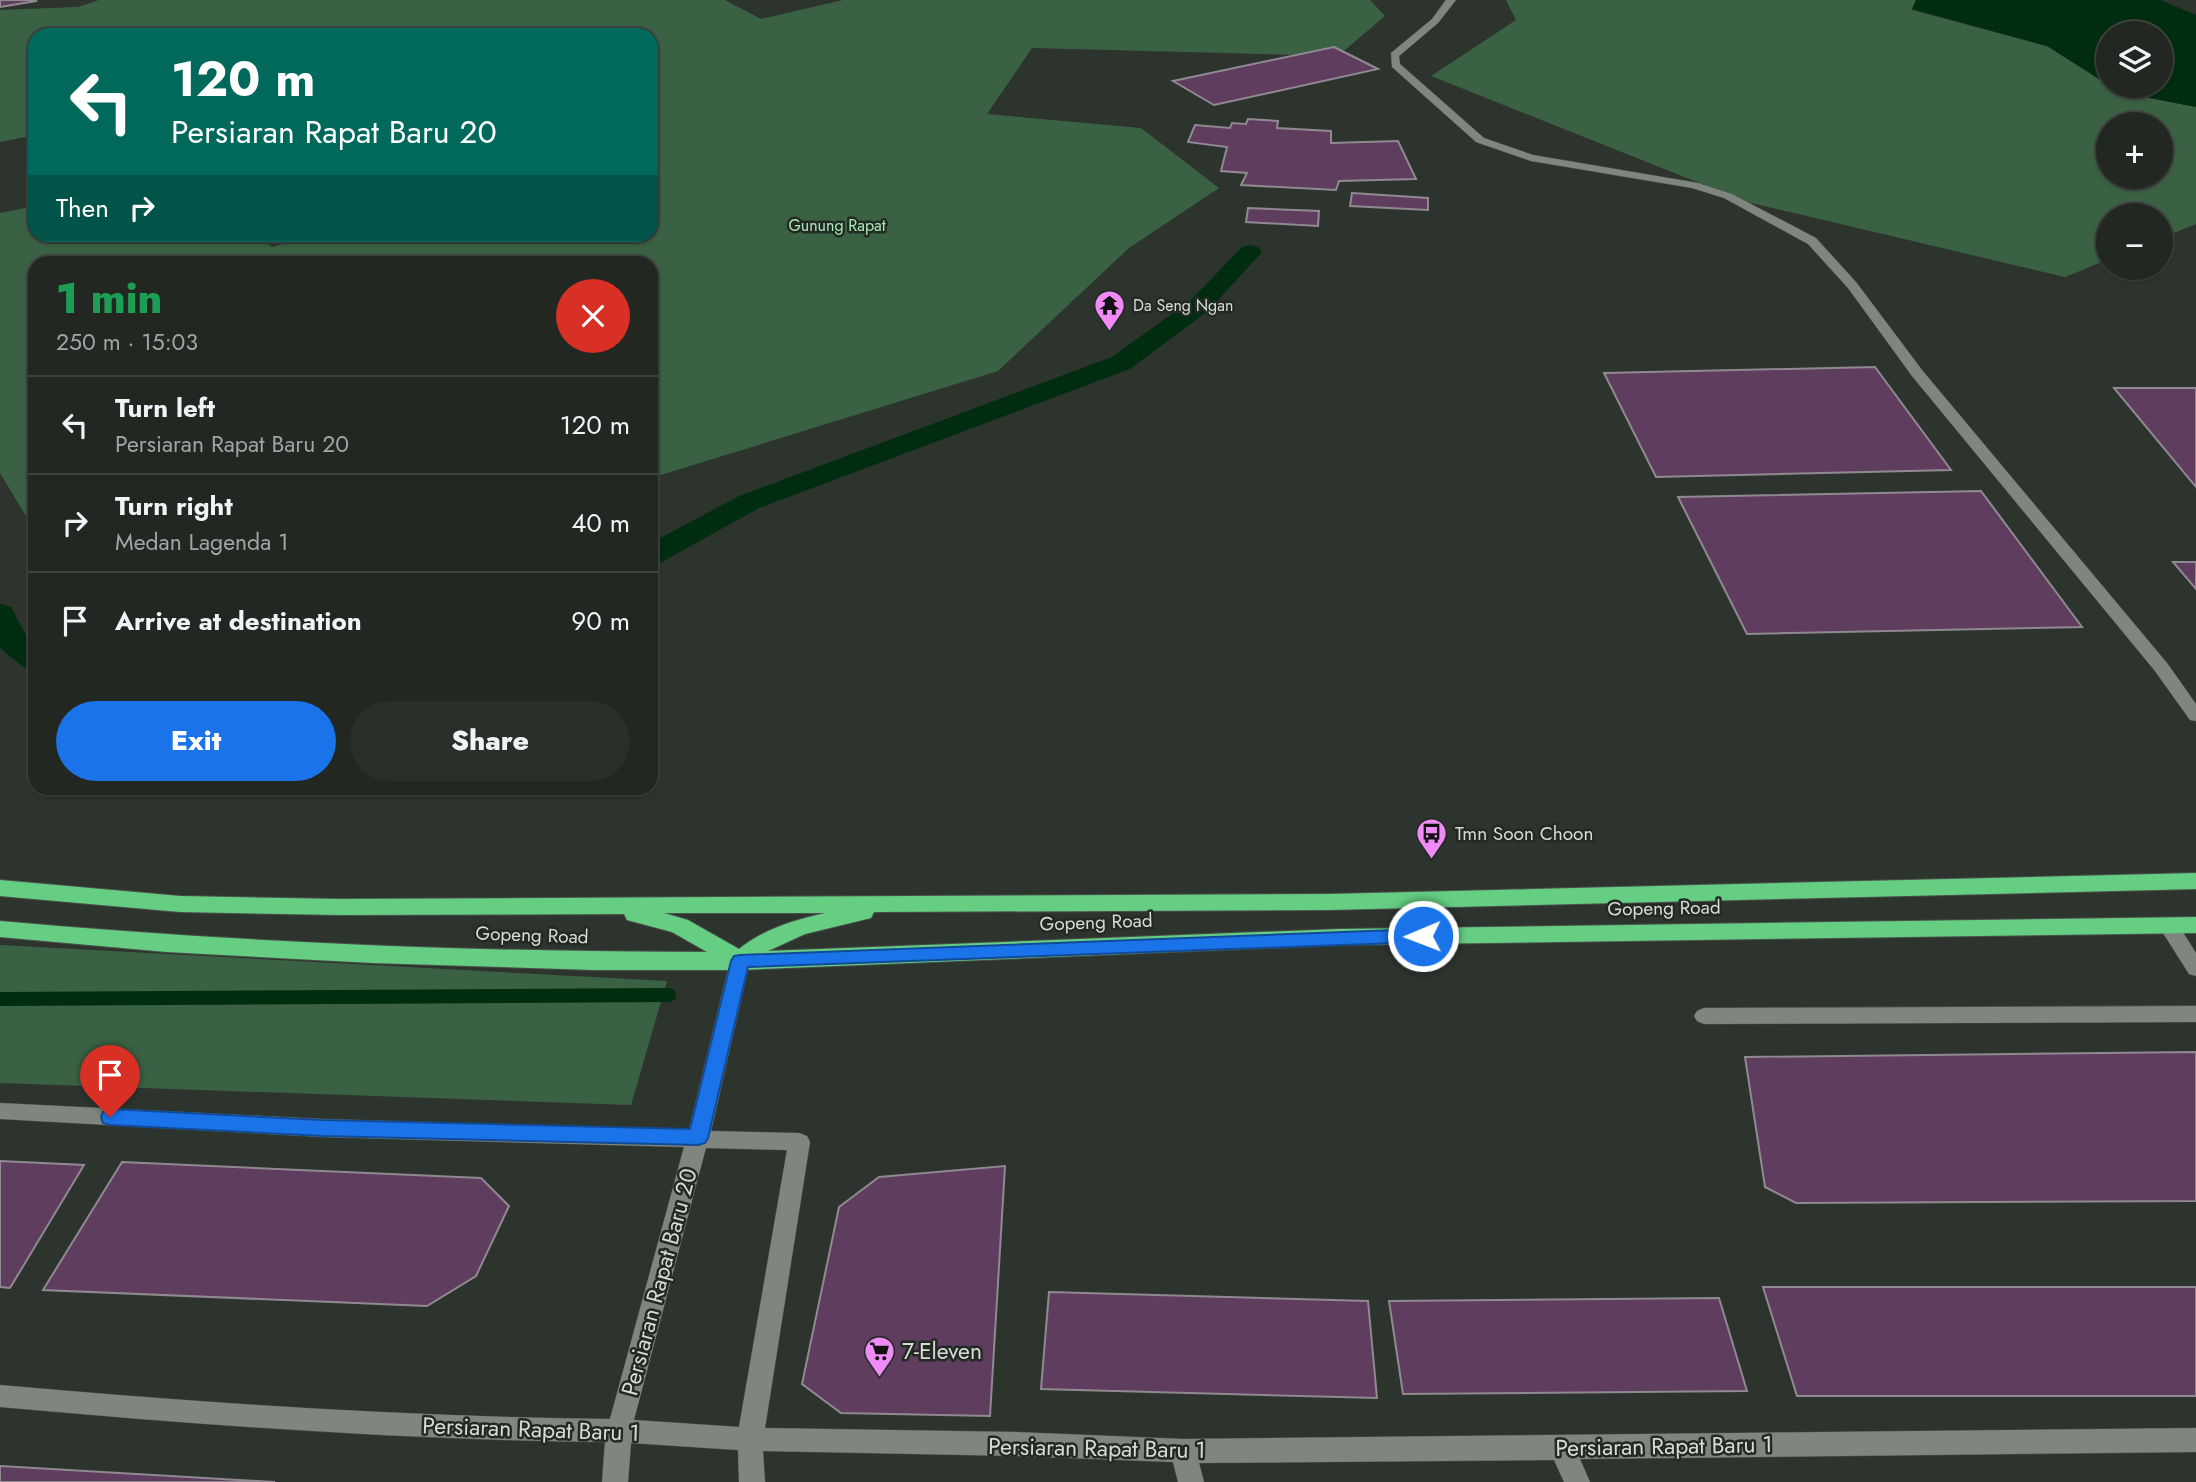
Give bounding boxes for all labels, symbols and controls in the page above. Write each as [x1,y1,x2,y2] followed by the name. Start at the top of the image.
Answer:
[2096,21,2173,280] map controls
[2096,21,2173,98] button: layers
[171,44,315,114] text: 120 m
[56,56,147,147] icon: left
[171,109,497,155] text: Persiaran Rapat Baru 20
[2096,112,2173,189] button: +
[56,189,109,227] text: Then
[123,189,161,227] icon: right
[2096,203,2173,280] button: −
[788,214,886,237] park label: Gunung Rapat
[56,268,162,329] text: 1 min
[556,279,630,353] button: close
[1093,288,1127,332] temple icon: Da Seng Ngan
[1133,294,1233,317] place label: Da Seng Ngan
[56,325,198,359] text: 250 m · 15:03
[115,389,215,427] text: Turn left
[56,406,94,444] icon: left
[560,406,630,444] text: 120 m
[115,427,349,461] text: Persiaran Rapat Baru 20
[115,487,233,525] text: Turn right
[56,504,94,542] icon: right
[571,504,630,542] text: 40 m
[115,525,289,559] text: Medan Lagenda 1
[56,602,94,640] icon: arrive
[115,602,362,640] text: Arrive at destination
[571,602,630,640] text: 90 m
[56,701,336,781] button: Exit
[350,701,630,781] button: Share
[1415,816,1449,860] bus stop icon: Tmn Soon Choon
[1455,820,1593,847] place label: Tmn Soon Choon
[1607,894,1721,922] street label: Gopeng Road
[1386,899,1460,973] position arrow
[1039,907,1153,937] street label: Gopeng Road
[475,920,589,950] street label: Gopeng Road
[80,1045,140,1117] pin
[91,1056,129,1094] icon: arrive
[612,1165,706,1399] street label: Persiaran Rapat Baru 20
[862,1334,896,1378] supermarket icon: 7-Eleven
[902,1334,982,1368] place label: 7-Eleven
[422,1408,640,1450] street label: Persiaran Rapat Baru 1
[1555,1427,1773,1465] street label: Persiaran Rapat Baru 1
[988,1429,1206,1467] street label: Persiaran Rapat Baru 1

